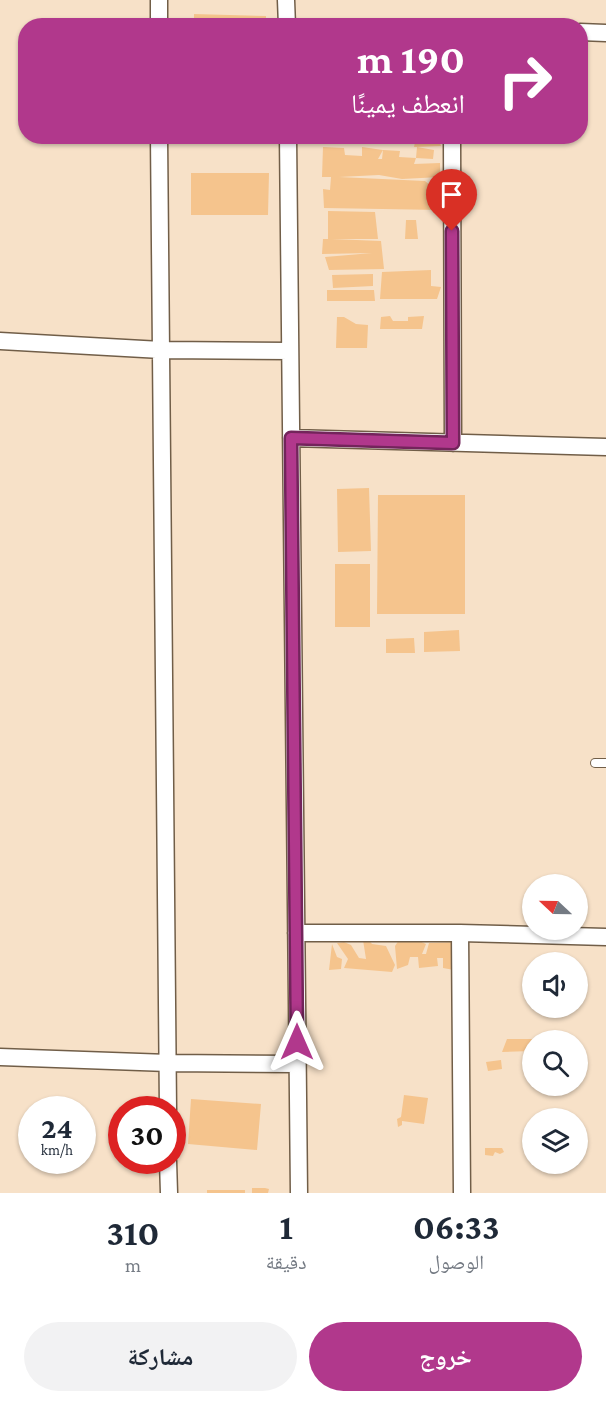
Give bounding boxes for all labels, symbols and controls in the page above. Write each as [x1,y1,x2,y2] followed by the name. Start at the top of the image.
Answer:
[357,35,465,82] text: 190 m
[486,42,564,120] icon: right
[351,89,465,119] text: انعطف يمينًا
[426,169,477,231] pin
[435,178,468,211] icon: arrive
[522,874,588,940] north arrow
[522,874,588,1174] map controls
[522,952,588,1018] button: sound
[265,1010,329,1074] position arrow
[522,1030,588,1096] button: search
[108,1096,186,1174] speed limit sign: 30
[522,1108,588,1174] button: layers
[41,1111,73,1144] text: 24
[41,1142,73,1158] text: km/h
[279,1207,293,1247] text: 1
[413,1207,500,1247] text: 06:33
[106,1213,159,1253] text: 310
[266,1251,307,1273] text: دقيقة
[429,1251,484,1273] text: الوصول
[125,1254,141,1276] text: m
[24,1322,297,1391] button: مشاركة
[309,1322,582,1391] button: خروج

